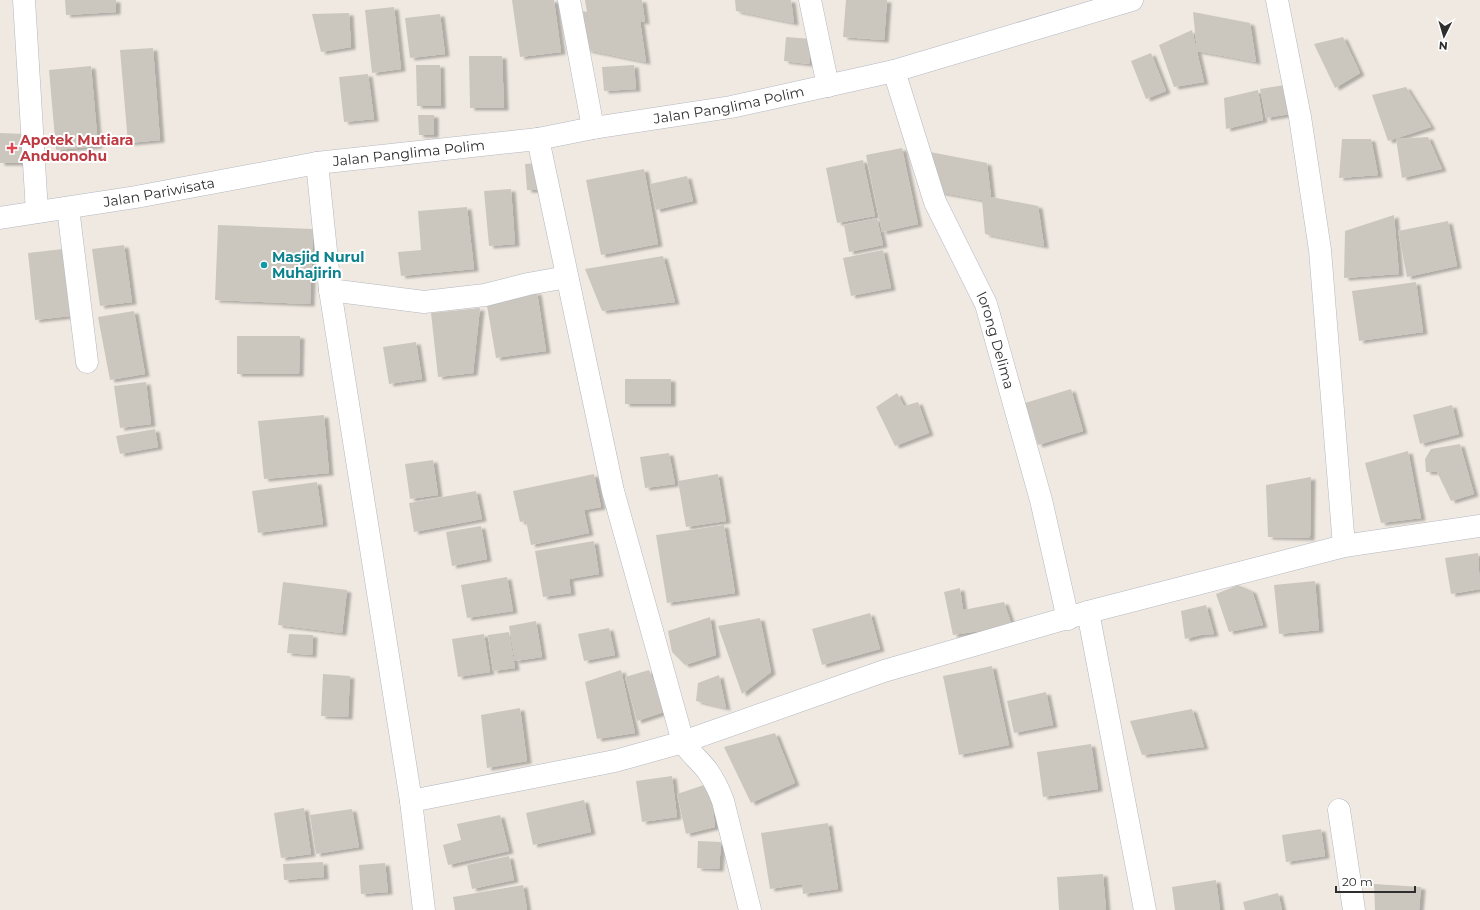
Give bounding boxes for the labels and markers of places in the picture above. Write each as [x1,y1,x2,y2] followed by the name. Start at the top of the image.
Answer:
[19,131,133,165] place label: Apotek Mutiara Anduonohu
[7,143,17,153] marker: Apotek Mutiara Anduonohu
[272,248,364,282] place label: Masjid Nurul Muhajirin
[259,260,269,270] marker: Masjid Nurul Muhajirin

